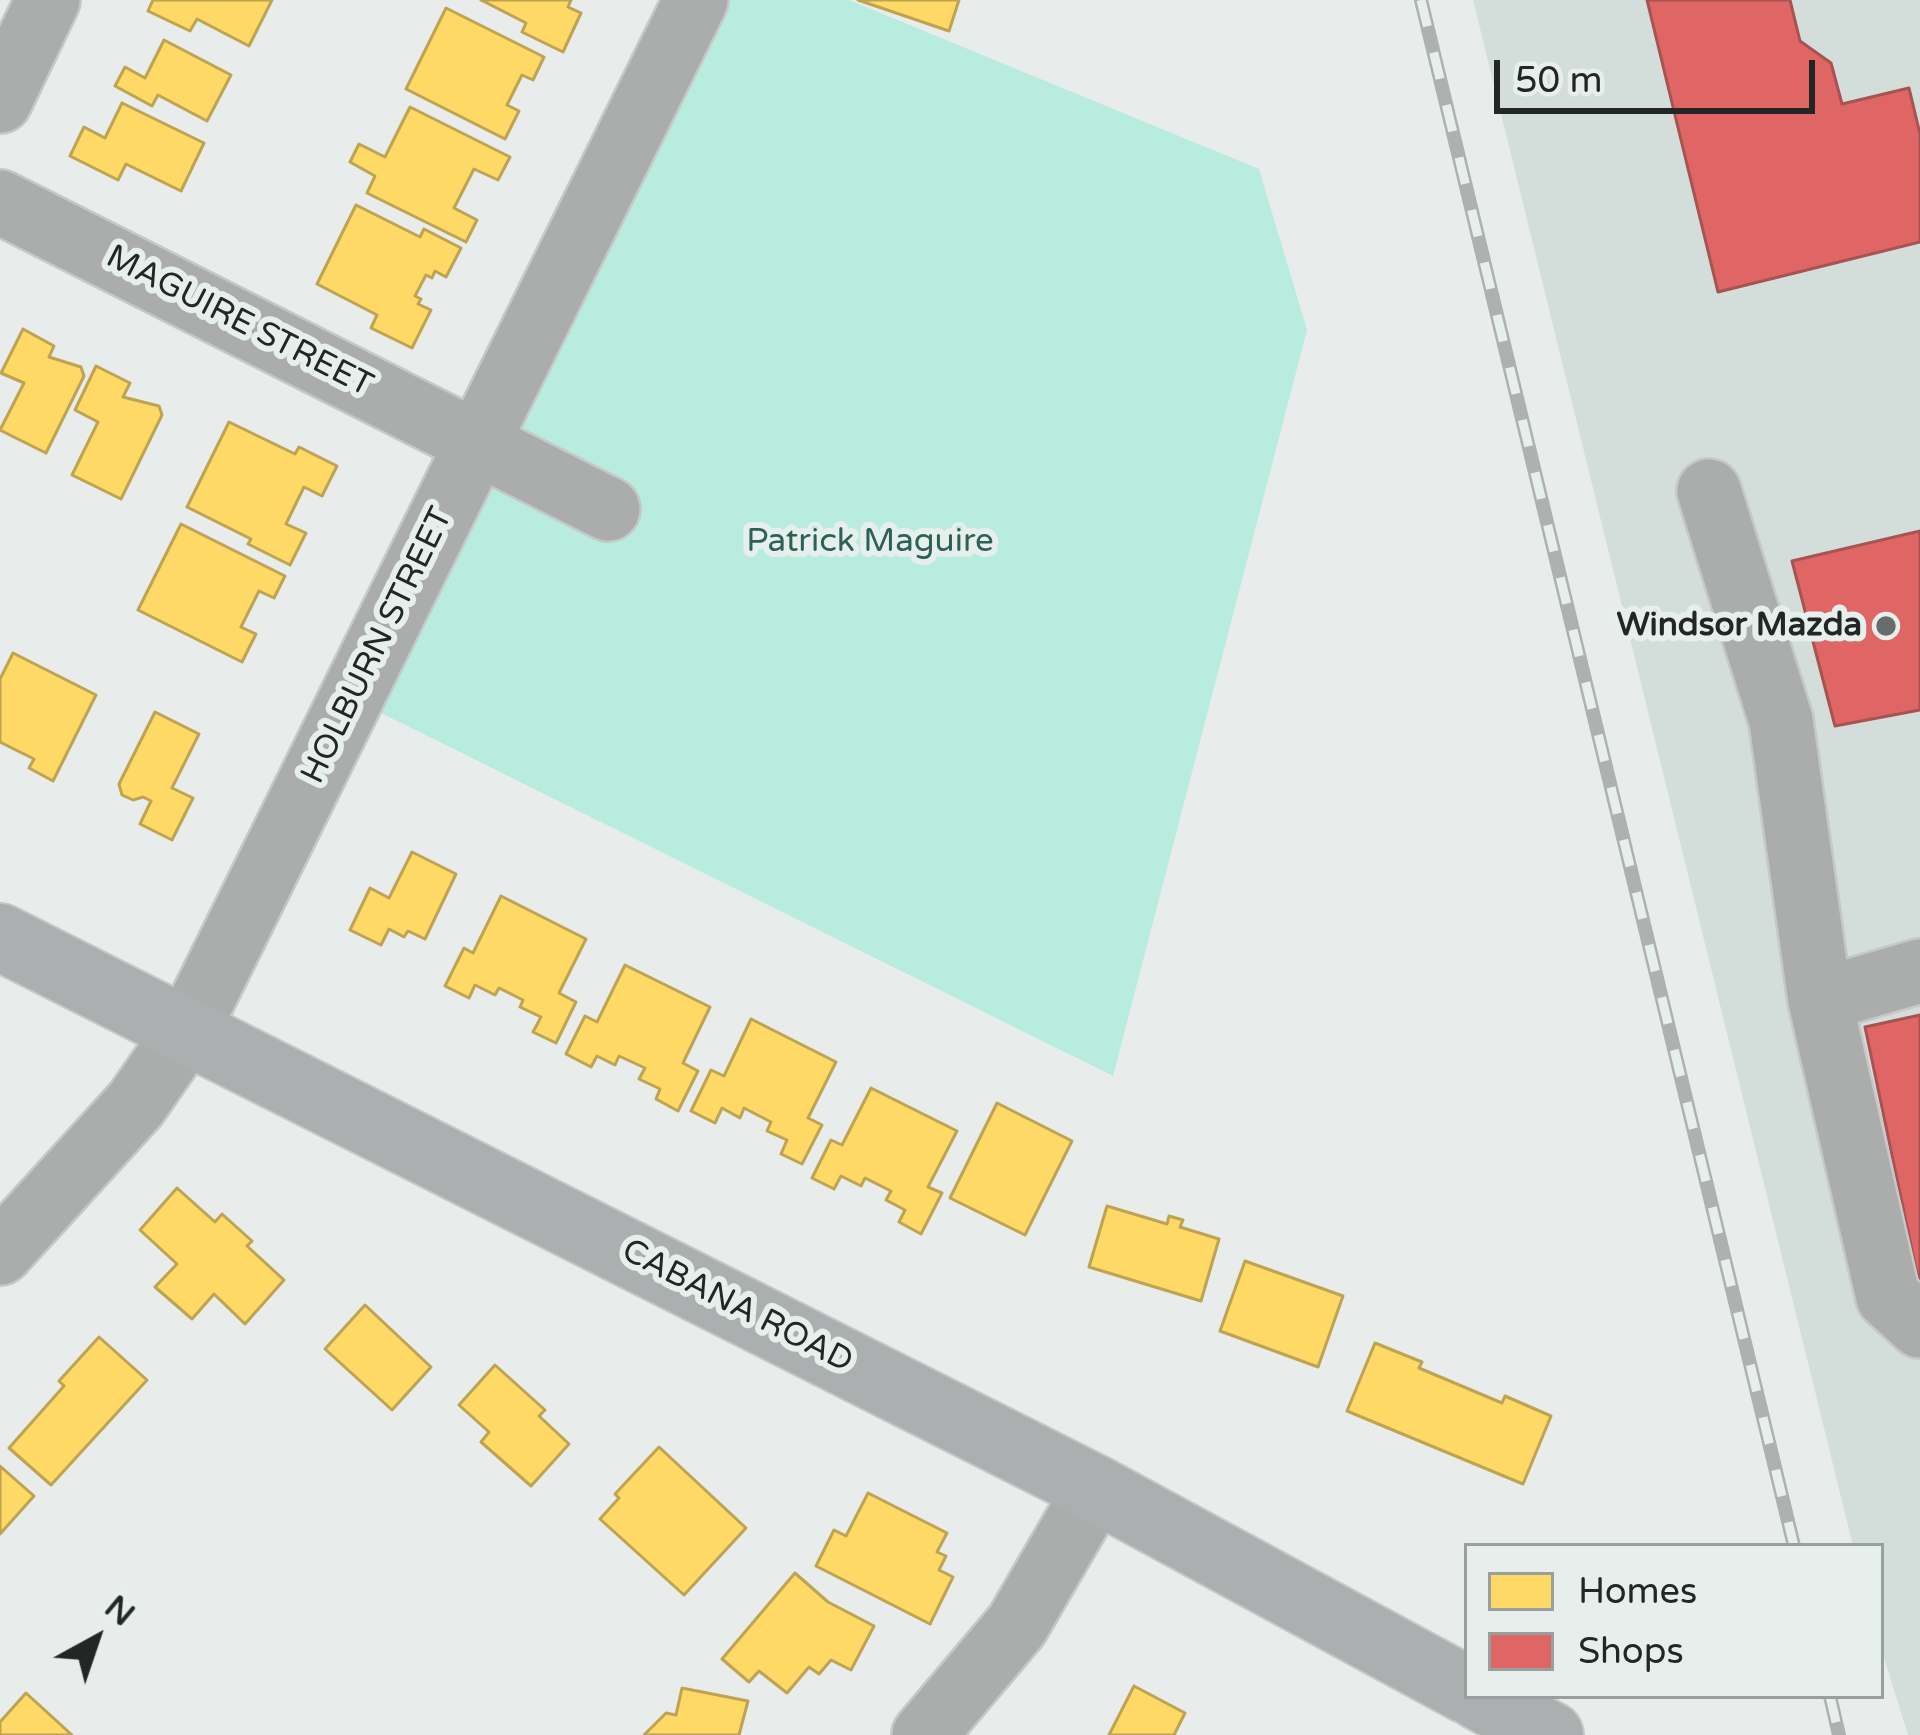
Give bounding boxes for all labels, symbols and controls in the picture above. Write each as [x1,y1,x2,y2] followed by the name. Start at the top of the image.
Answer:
[1500,36,1821,110] scale bar
[1515,59,1603,102] text: 50 m
[99,238,379,406] street label: MAGUIRE STREET
[294,502,462,790] street label: HOLBURN STREET
[746,522,994,562] park label: Patrick Maguire
[1616,606,1862,646] place label: Windsor Mazda
[1873,613,1899,639] marker: Windsor Mazda
[615,1232,859,1382] street label: CABANA ROAD
[1464,1543,1884,1699] legend
[1578,1570,1697,1613] text: Homes
[36,1579,156,1699] north arrow
[97,1588,142,1634] text: N
[1578,1630,1684,1673] text: Shops

